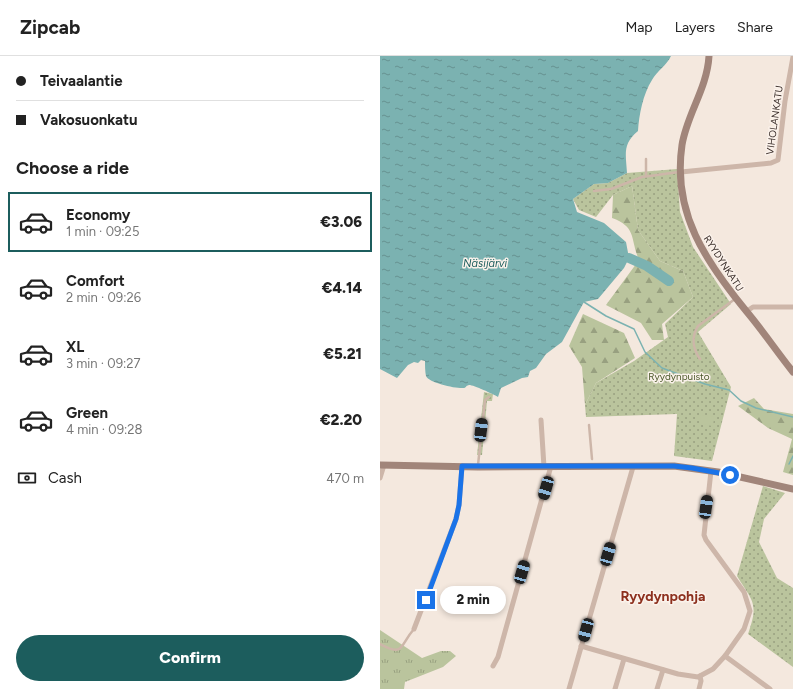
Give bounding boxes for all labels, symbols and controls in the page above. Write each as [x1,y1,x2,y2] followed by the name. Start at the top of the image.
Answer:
[20,16,80,39] text: Zipcab
[625,19,653,36] text: Map
[675,19,715,36] text: Layers
[737,19,773,36] text: Share
[40,72,123,90] text: Teivaalantie
[763,85,786,156] street label: VIHOLANKATU
[40,111,138,129] text: Vakosuonkatu
[16,157,129,179] text: Choose a ride
[18,204,54,240] icon: car
[66,206,131,224] text: Economy
[320,213,362,231] text: €3.06
[66,224,139,239] text: 1 min · 09:25
[701,233,747,294] street label: RYYDYNKATU
[463,257,507,270] water label: Näsijärvi
[18,270,54,306] icon: car
[66,272,125,290] text: Comfort
[322,279,362,297] text: €4.14
[66,290,141,305] text: 2 min · 09:26
[18,336,54,372] icon: car
[66,338,84,356] text: XL
[323,345,362,363] text: €5.21
[66,356,141,371] text: 3 min · 09:27
[648,370,710,383] park label: Ryydynpuisto
[18,402,54,438] icon: car
[66,404,108,422] text: Green
[320,411,362,429] text: €2.20
[474,417,488,443] car
[66,422,143,437] text: 4 min · 09:28
[721,466,739,484] route start
[16,467,38,489] icon: cash
[48,469,82,487] text: Cash
[326,471,364,486] text: 470 m
[537,475,555,501] car
[698,494,714,520] car
[599,541,617,567] car
[513,559,531,585] car
[440,586,506,614] callout: 2 min
[620,588,706,605] district label: Ryydynpohja
[417,591,435,609] route end
[456,592,490,607] text: 2 min
[577,617,595,643] car
[16,635,364,681] button: Confirm

